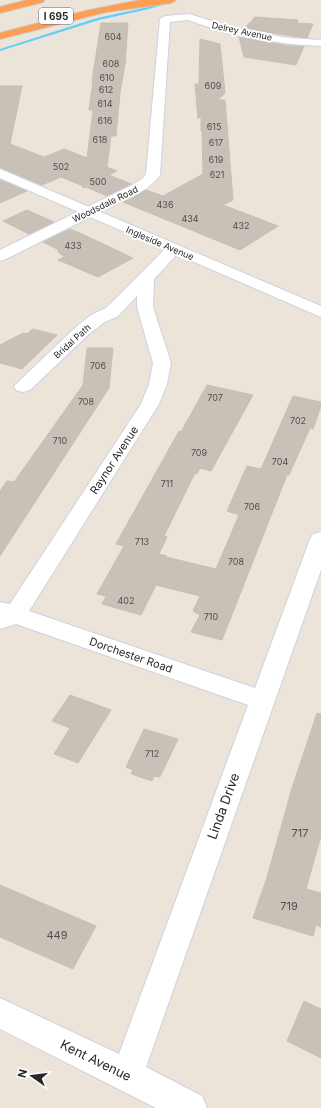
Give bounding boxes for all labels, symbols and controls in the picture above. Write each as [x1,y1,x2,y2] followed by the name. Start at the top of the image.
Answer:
[39,8,73,24] road number: I 695
[211,19,273,43] street label: Delrey Avenue
[104,31,122,42] house number: 604
[103,58,120,69] house number: 608
[100,72,115,83] house number: 610
[205,80,222,91] house number: 609
[99,84,113,95] house number: 612
[97,98,113,109] house number: 614
[98,115,113,126] house number: 616
[207,121,221,132] house number: 615
[93,134,108,145] house number: 618
[209,137,223,148] house number: 617
[209,154,224,165] house number: 619
[53,161,69,172] house number: 502
[210,169,224,180] house number: 621
[90,176,107,187] house number: 500
[70,183,140,225] street label: Woodsdale Road
[157,199,174,210] house number: 436
[181,213,199,224] house number: 434
[233,220,249,231] house number: 432
[124,224,196,262] street label: Ingleside Avenue
[65,240,82,251] house number: 433
[51,322,93,360] street label: Bridal Path
[90,360,107,371] house number: 706
[207,392,223,403] house number: 707
[78,396,95,407] house number: 708
[290,415,306,426] house number: 702
[87,423,141,497] street label: Raynor Avenue
[53,435,68,446] house number: 710
[191,447,208,458] house number: 709
[272,456,288,467] house number: 704
[161,478,173,489] house number: 711
[244,501,261,512] house number: 706
[135,536,150,547] house number: 713
[228,556,245,567] house number: 708
[118,595,134,606] house number: 402
[204,611,219,622] house number: 710
[88,634,174,676] street label: Dorchester Road
[145,748,159,759] house number: 712
[204,771,242,841] street label: Linda Drive
[292,826,308,840] house number: 717
[280,899,298,913] house number: 719
[46,928,68,942] house number: 449
[58,1036,134,1084] street label: Kent Avenue
[12,1056,52,1096] north arrow
[14,1068,30,1079] text: N

